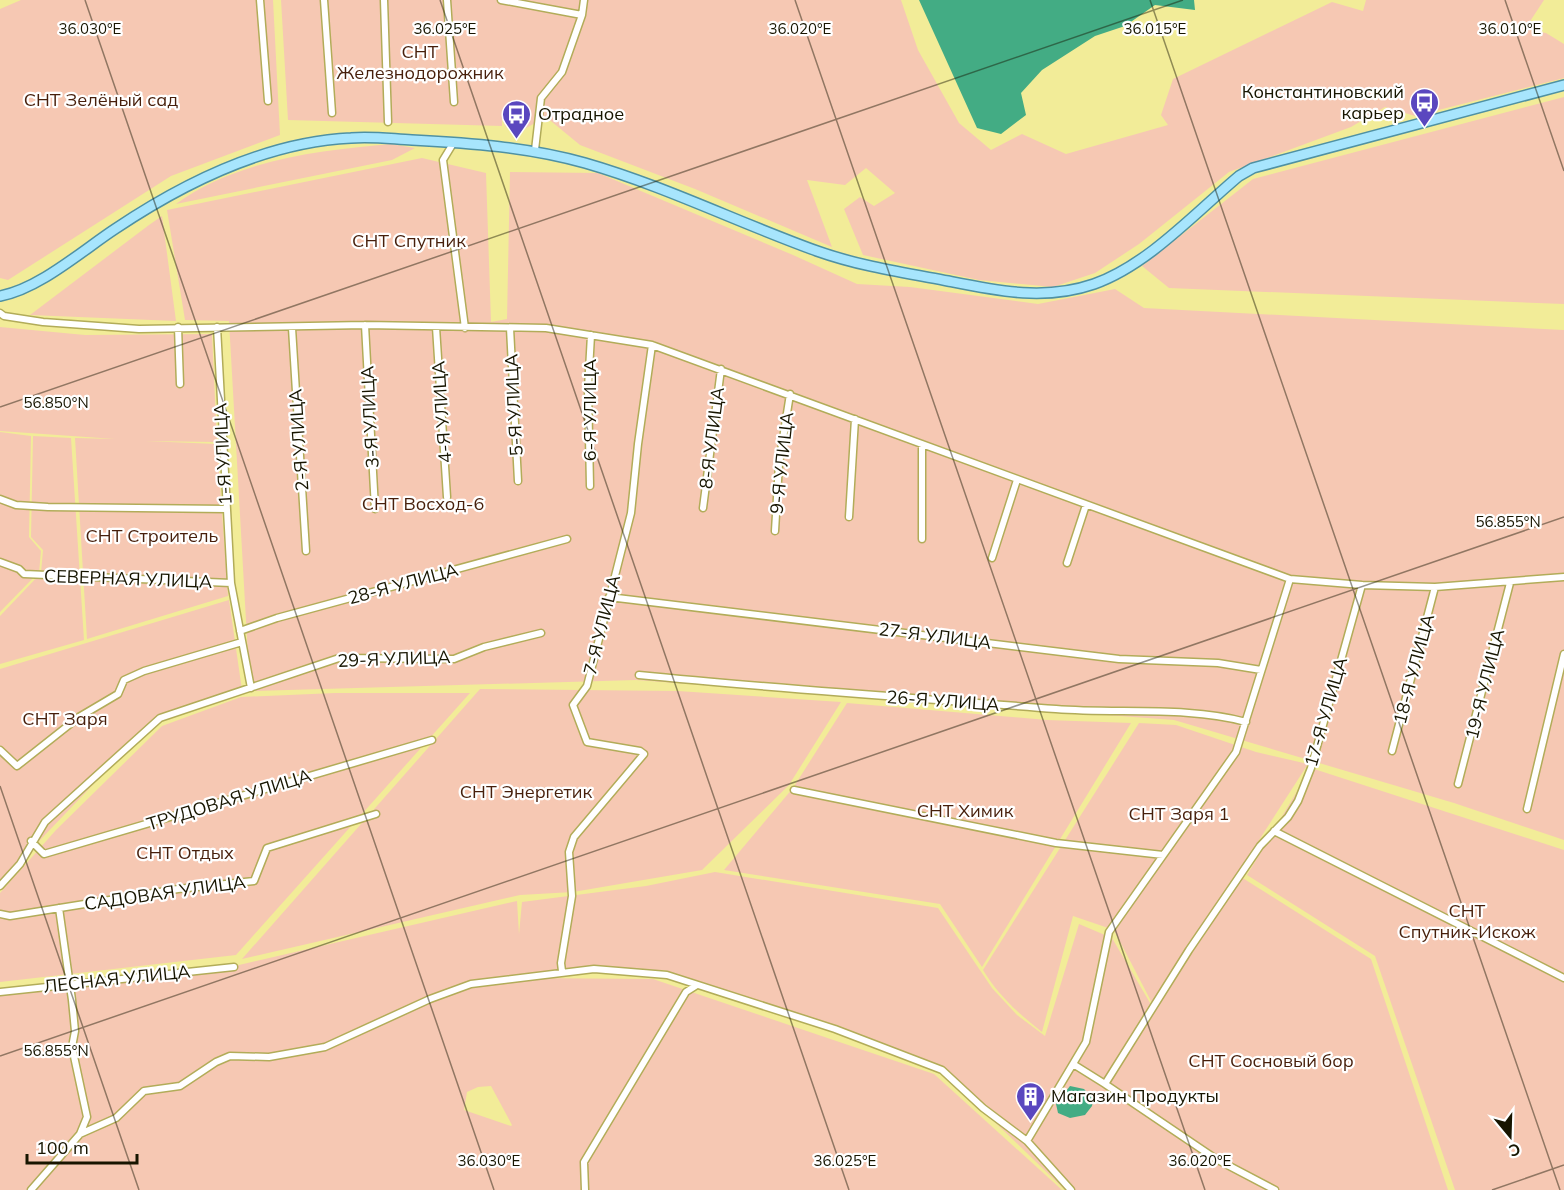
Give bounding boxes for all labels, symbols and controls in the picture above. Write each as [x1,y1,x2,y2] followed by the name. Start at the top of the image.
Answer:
[59,19,122,38] text: 36.030°E
[414,19,477,38] text: 36.025°E
[769,19,832,38] text: 36.020°E
[1124,19,1187,38] text: 36.015°E
[1479,19,1542,38] text: 36.010°E
[336,40,504,84] park label: СНТ Железнодорожник
[1242,80,1404,124] place label: Константиновский карьер
[1409,86,1441,128] bus stop icon: Константиновский карьер
[24,88,178,111] park label: СНТ Зелёный сад
[501,98,533,140] bus stop icon: Отрадное
[538,102,624,125] place label: Отрадное
[352,229,466,252] park label: СНТ Спутник
[499,353,528,457] street label: 5-Я УЛИЦА
[578,359,601,461] street label: 6-Я УЛИЦА
[426,360,457,464] street label: 4-Я УЛИЦА
[355,365,384,469] street label: 3-Я УЛИЦА
[694,386,729,490] street label: 8-Я УЛИЦА
[283,388,314,492] street label: 2-Я УЛИЦА
[23,393,89,412] text: 56.850°N
[208,402,237,506] street label: 1-Я УЛИЦА
[765,411,798,515] street label: 9-Я УЛИЦА
[362,492,484,515] park label: СНТ Восход-6
[1475,512,1541,531] text: 56.855°N
[86,524,219,547] park label: СНТ Строитель
[345,558,461,609] street label: 28-Я УЛИЦА
[43,564,213,593] street label: СЕВЕРНАЯ УЛИЦА
[578,572,625,677] street label: 7-Я УЛИЦА
[1388,611,1439,727] street label: 18-Я УЛИЦА
[877,617,993,654] street label: 27-Я УЛИЦА
[1460,626,1509,742] street label: 19-Я УЛИЦА
[337,645,451,672] street label: 29-Я УЛИЦА
[1299,654,1352,769] street label: 17-Я УЛИЦА
[886,685,1000,716] street label: 26-Я УЛИЦА
[22,707,108,730] park label: СНТ Заря
[144,764,314,836] street label: ТРУДОВАЯ УЛИЦА
[460,780,592,803] park label: СНТ Энергетик
[917,799,1014,822] park label: СНТ Химик
[1129,802,1229,825] park label: СНТ Заря 1
[136,841,234,864] park label: СНТ Отдых
[83,870,247,915] street label: САДОВАЯ УЛИЦА
[1398,899,1536,943] park label: СНТ Спутник-Искож
[42,959,191,998] street label: ЛЕСНАЯ УЛИЦА
[23,1041,89,1060] text: 56.855°N
[1188,1049,1354,1072] park label: СНТ Сосновый бор
[1014,1080,1046,1122] building icon: Магазин Продукты
[1051,1084,1219,1107] place label: Магазин Продукты
[1480,1106,1540,1166] north arrow
[27,1127,136,1165] scale bar
[36,1136,89,1159] text: 100 m
[1506,1139,1523,1161] text: С
[458,1151,521,1170] text: 36.030°E
[814,1151,877,1170] text: 36.025°E
[1169,1151,1232,1170] text: 36.020°E

